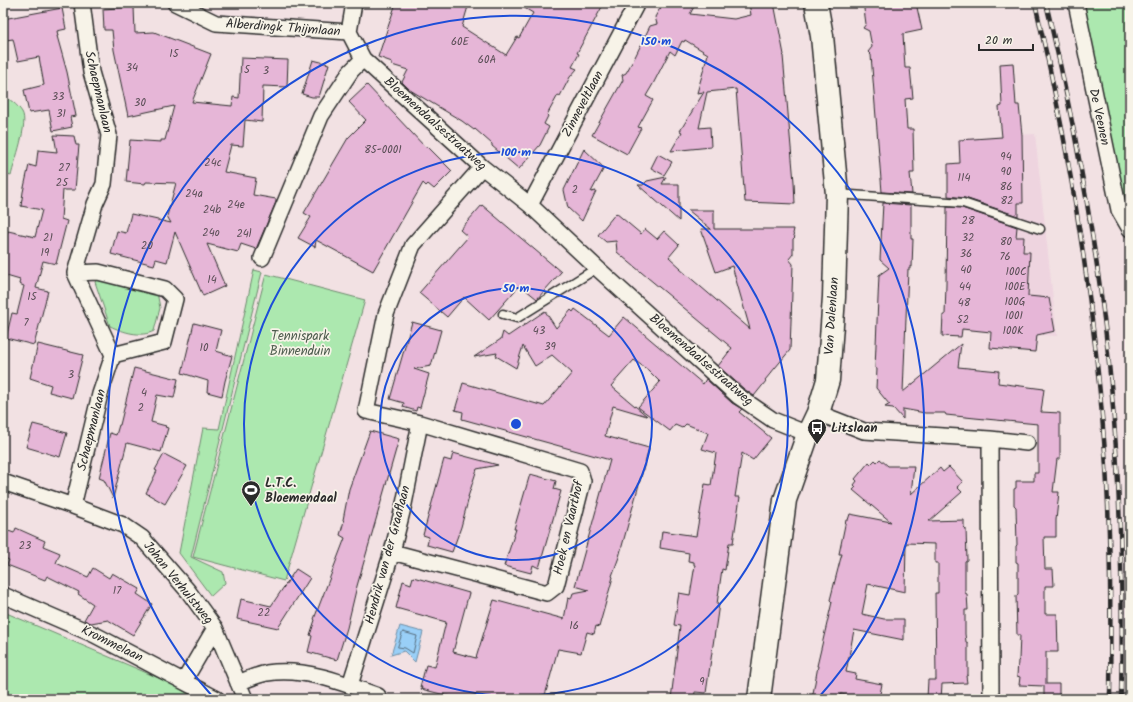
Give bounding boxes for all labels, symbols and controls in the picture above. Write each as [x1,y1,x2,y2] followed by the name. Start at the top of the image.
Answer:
[225,14,341,42] street label: Alberdingk Thijmlaan
[979,26,1033,52] scale bar
[985,31,1013,50] text: 20 m
[641,32,671,51] text: 150 m
[451,33,470,51] house number: 60E
[169,45,180,63] house number: 15
[78,49,118,135] street label: Schaepmanlaan
[478,51,496,69] house number: 60A
[126,59,138,77] house number: 34
[244,61,251,79] house number: 5
[263,62,269,80] house number: 3
[557,67,609,141] street label: Zinneveltlaan
[379,72,491,176] street label: Bloemendaalsestraatweg
[1083,87,1115,148] street label: De Veenen
[52,88,64,106] house number: 33
[134,94,146,112] house number: 30
[56,105,66,123] house number: 31
[364,141,402,159] house number: 85-0001
[501,143,531,162] text: 100 m
[1000,148,1012,166] house number: 94
[204,154,222,172] house number: 24c
[58,159,71,177] house number: 27
[1001,163,1012,181] house number: 90
[958,169,970,187] house number: 114
[56,174,69,192] house number: 25
[1000,178,1012,196] house number: 86
[572,181,578,199] house number: 2
[185,185,203,203] house number: 24a
[1000,192,1014,210] house number: 82
[227,196,245,214] house number: 24e
[203,201,221,219] house number: 24b
[961,212,975,230] house number: 28
[202,224,220,242] house number: 24o
[236,225,252,243] house number: 24l
[43,229,53,247] house number: 21
[962,229,974,247] house number: 32
[1000,233,1013,251] house number: 80
[141,237,153,255] house number: 20
[41,244,50,262] house number: 19
[960,245,972,263] house number: 36
[999,248,1011,266] house number: 76
[960,261,972,279] house number: 40
[1005,263,1027,281] house number: 100C
[207,271,217,289] house number: 14
[819,276,845,356] street label: Van Dalenlaan
[959,278,971,296] house number: 44
[1005,278,1026,296] house number: 100E
[502,279,530,298] text: 50 m
[27,288,38,306] house number: 15
[1004,293,1026,311] house number: 100G
[958,294,971,312] house number: 48
[1005,307,1023,325] house number: 100I
[644,309,758,411] street label: Bloemendaalsestraatweg
[957,311,969,329] house number: 52
[23,314,29,332] house number: 7
[533,322,545,340] house number: 43
[1003,322,1024,340] house number: 100K
[270,326,330,362] park label: Tennispark Binnenduin
[544,338,556,356] house number: 39
[200,339,209,357] house number: 10
[68,366,74,384] house number: 3
[141,384,147,402] house number: 4
[72,387,112,473] street label: Schaepmanlaan
[138,399,144,417] house number: 2
[509,417,523,431] centre of rings
[806,417,828,445] bus stop icon: Litslaan
[831,418,877,439] place label: Litslaan
[265,473,337,509] place label: L.T.C. Bloemendaal
[548,478,590,577] street label: Hoek en Vaarthof
[240,479,262,507] sports icon: L.T.C. Bloemendaal
[359,483,417,627] street label: Hendrik van der Graaflaan
[19,537,31,555] house number: 23
[138,537,218,629] street label: Johan Verhulstweg
[113,582,122,600] house number: 17
[258,604,270,622] house number: 22
[569,617,579,635] house number: 16
[77,620,147,668] street label: Krommelaan
[699,673,705,691] house number: 9

